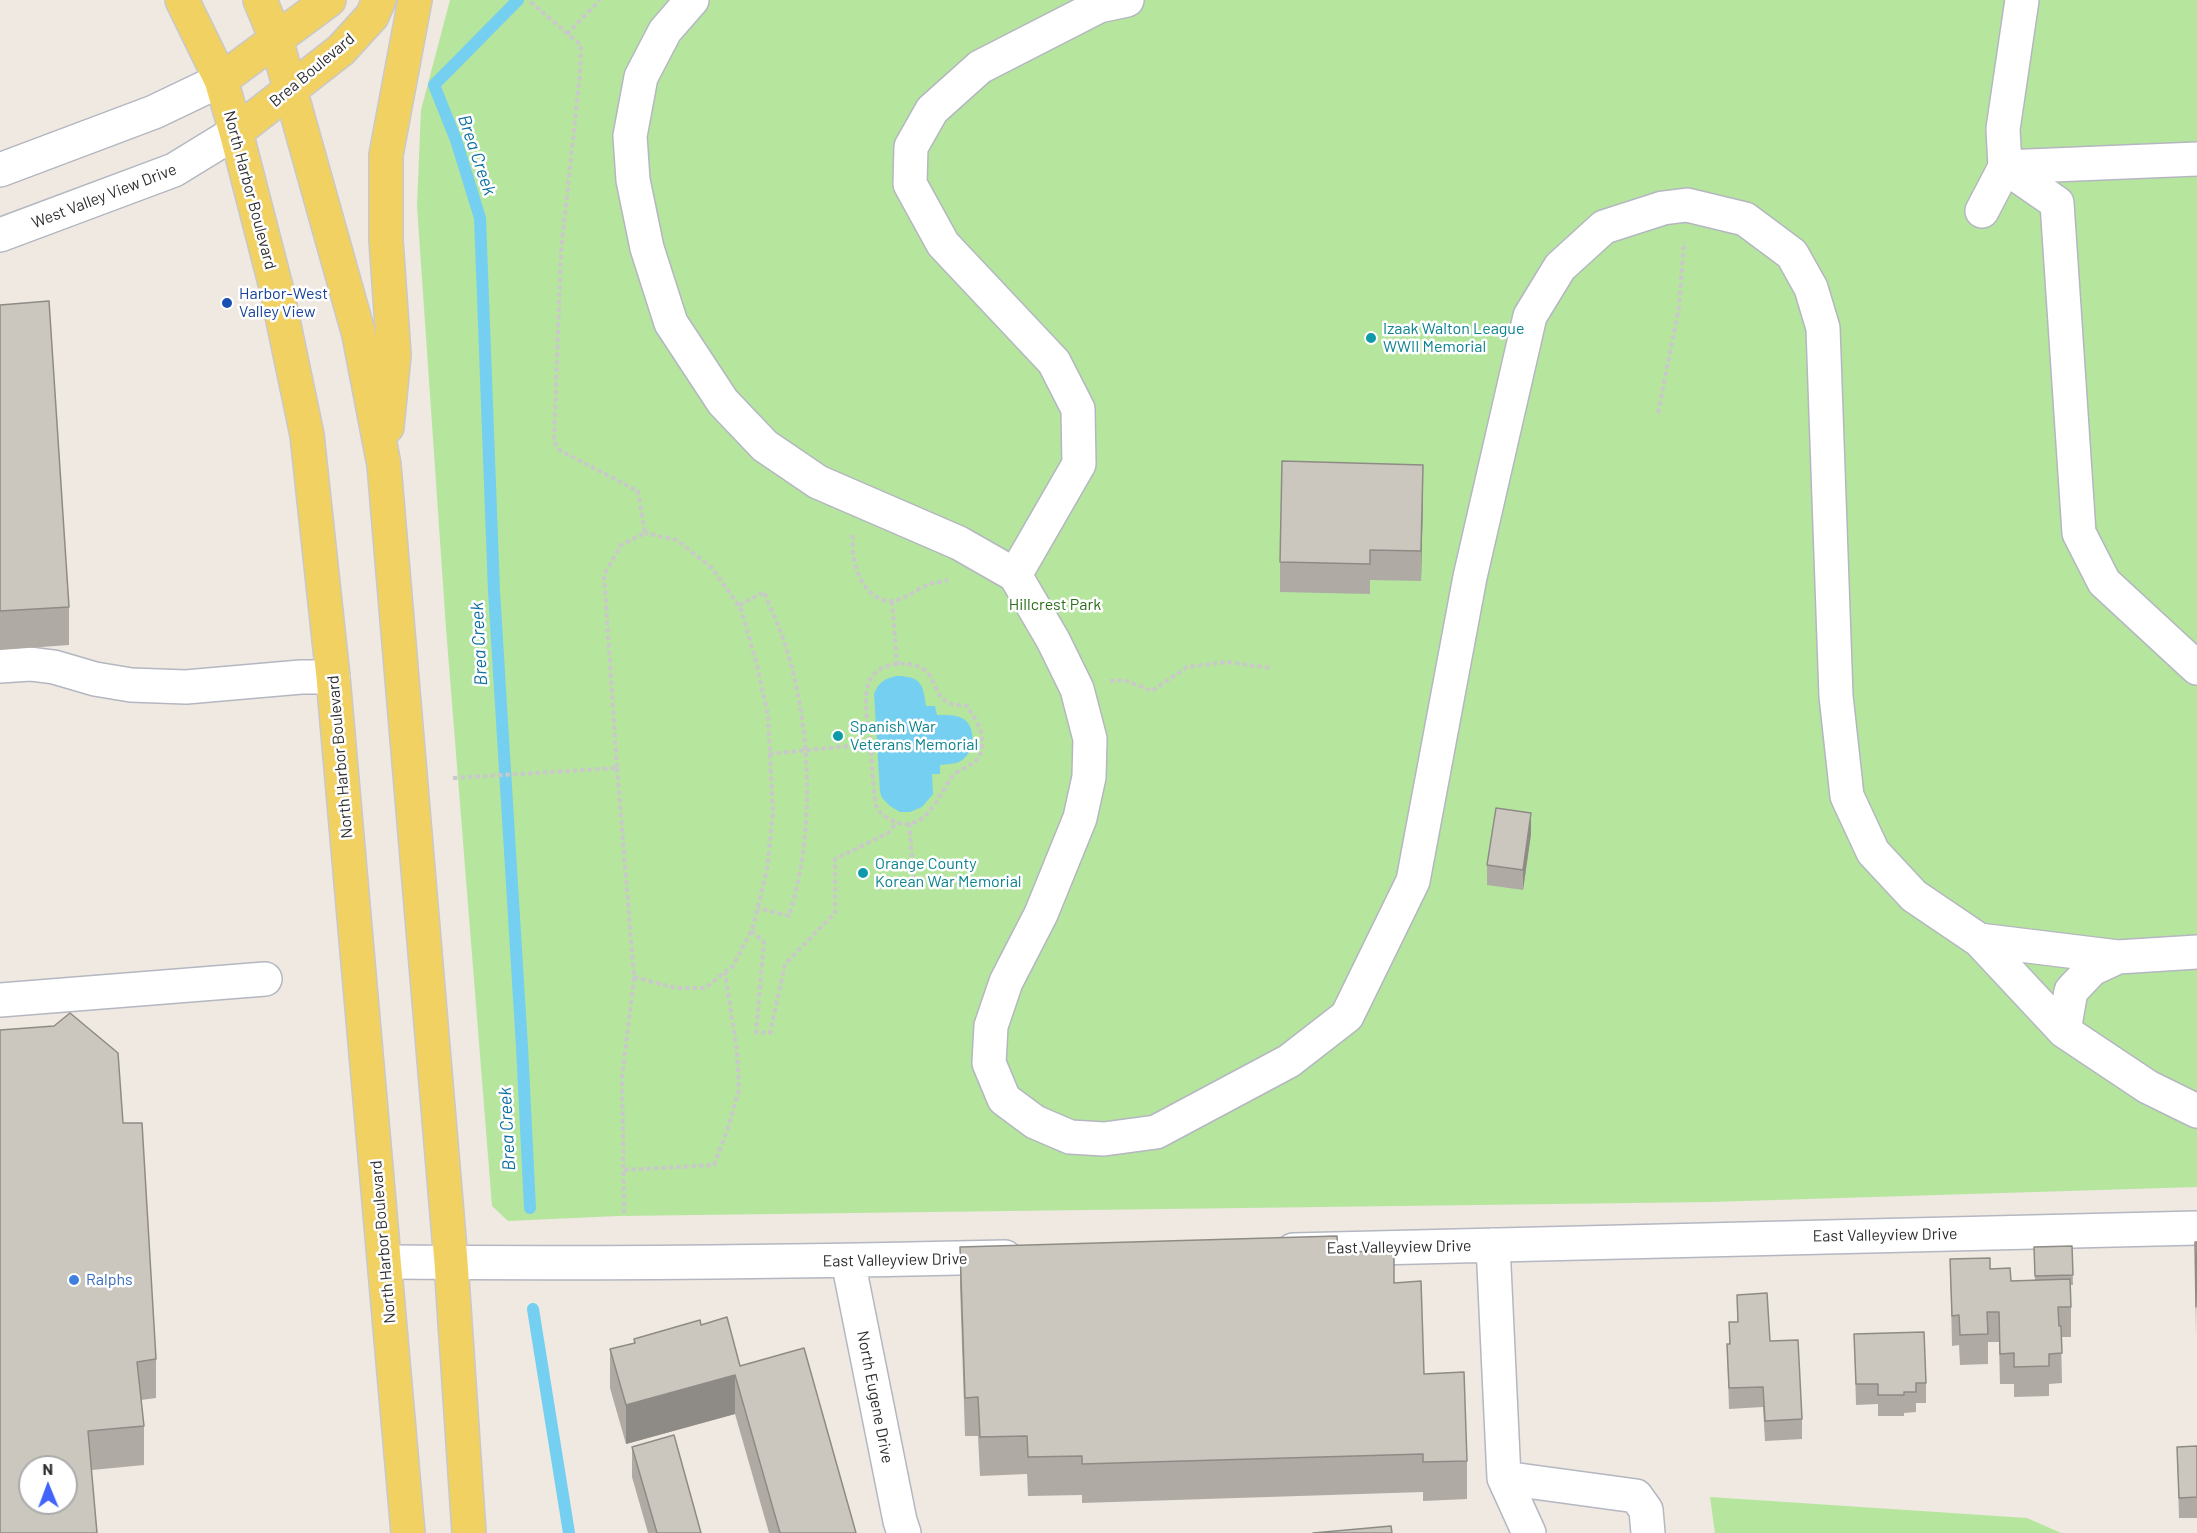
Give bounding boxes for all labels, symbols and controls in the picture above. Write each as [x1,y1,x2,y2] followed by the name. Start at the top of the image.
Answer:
[266,29,358,111] street label: Brea Boulevard
[220,109,280,271] street label: North Harbor Boulevard
[453,112,501,198] water label: Brea Creek
[29,160,179,232] street label: West Valley View Drive
[239,284,328,322] place label: Harbor-West Valley View
[220,296,234,310] marker: Harbor-West Valley View
[1383,319,1524,357] place label: Izaak Walton League WWII Memorial
[1364,331,1378,345] marker: Izaak Walton League WWII Memorial
[1009,595,1101,615] park label: Hillcrest Park
[466,602,492,686] water label: Brea Creek
[323,675,357,839] street label: North Harbor Boulevard
[850,717,978,755] place label: Spanish War Veterans Memorial
[831,729,845,743] marker: Spanish War Veterans Memorial
[875,854,1021,892] place label: Orange County Korean War Memorial
[856,866,870,880] marker: Orange County Korean War Memorial
[494,1087,520,1171] water label: Brea Creek
[366,1160,400,1324] street label: North Harbor Boulevard
[1812,1224,1958,1246] street label: East Valleyview Drive
[1326,1236,1472,1258] street label: East Valleyview Drive
[822,1249,968,1271] street label: East Valleyview Drive
[86,1270,133,1290] place label: Ralphs
[67,1273,81,1287] marker: Ralphs
[853,1329,897,1465] street label: North Eugene Drive
[18,1455,78,1515] north arrow
[42,1459,53,1478] text: N

